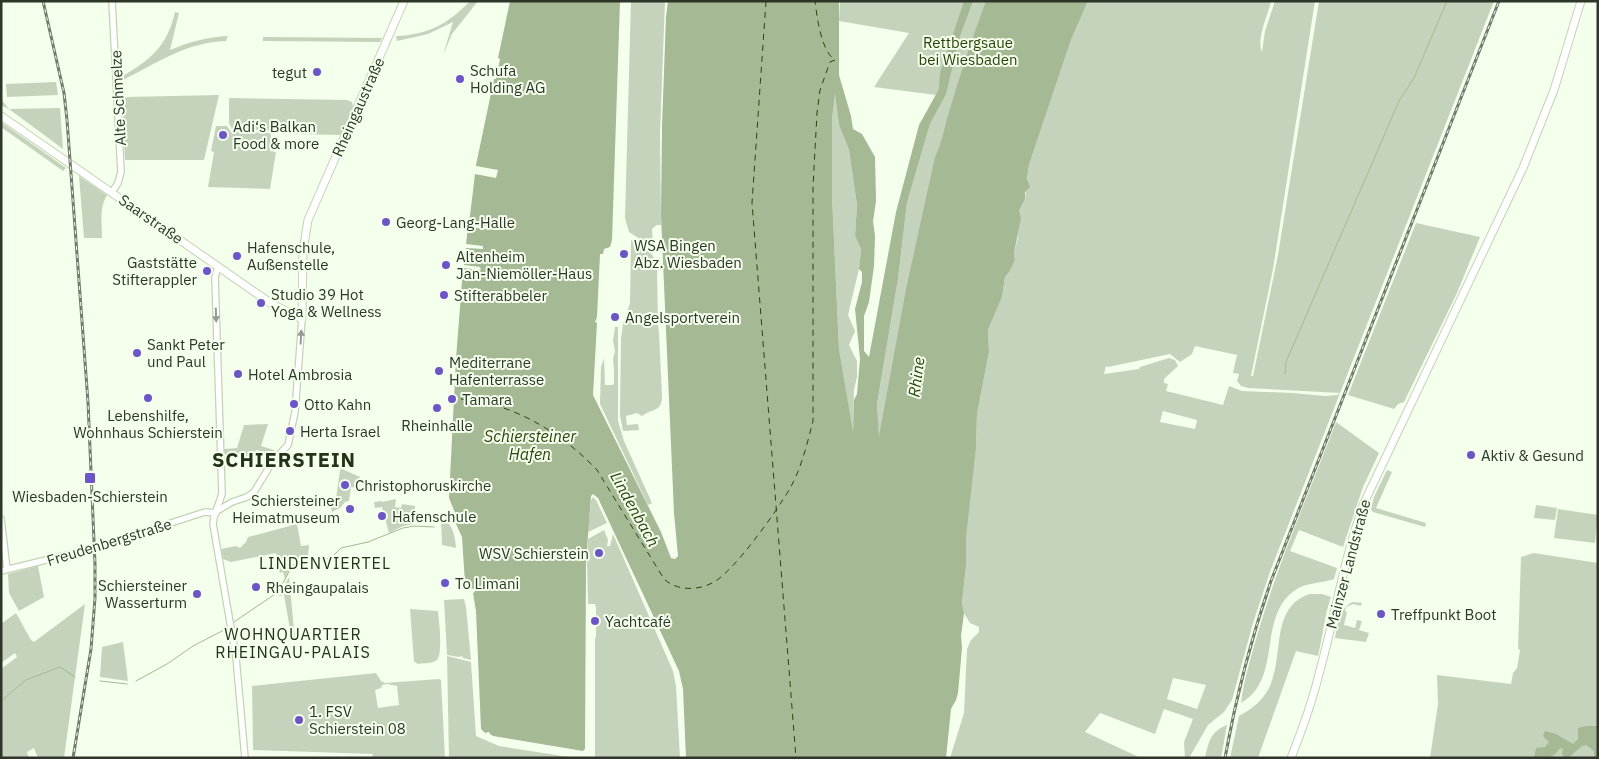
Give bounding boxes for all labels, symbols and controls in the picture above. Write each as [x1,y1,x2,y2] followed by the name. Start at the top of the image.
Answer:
[918,33,1018,69] park label: Rettbergsaue bei Wiesbaden
[106,50,130,146] street label: Alte Schmelze
[328,54,388,160] street label: Rheingaustraße
[470,61,545,97] place label: Schufa Holding AG
[272,63,307,82] place label: tegut
[311,66,323,78] marker: tegut
[454,73,466,85] marker: Schufa Holding AG
[233,117,319,153] place label: Adi‘s Balkan Food & more
[217,129,229,141] marker: Adi‘s Balkan Food & more
[115,190,187,248] street label: Saarstraße
[396,213,515,232] place label: Georg-Lang-Halle
[380,216,392,228] marker: Georg-Lang-Halle
[634,236,742,272] place label: WSA Bingen Abz. Wiesbaden
[247,238,335,274] place label: Hafenschule, Außenstelle
[456,247,592,283] place label: Altenheim Jan-Niemöller-Haus
[618,248,630,260] marker: WSA Bingen Abz. Wiesbaden
[231,250,243,262] marker: Hafenschule, Außenstelle
[112,253,197,289] place label: Gaststätte Stifterappler
[440,259,452,271] marker: Altenheim Jan-Niemöller-Haus
[201,265,213,277] marker: Gaststätte Stifterappler
[271,285,382,321] place label: Studio 39 Hot Yoga & Wellness
[454,286,547,305] place label: Stifterabbeler
[438,289,450,301] marker: Stifterabbeler
[255,297,267,309] marker: Studio 39 Hot Yoga & Wellness
[212,307,220,323] one-way arrow
[625,308,740,327] place label: Angelsportverein
[609,311,621,323] marker: Angelsportverein
[297,329,305,345] one-way arrow
[147,335,225,371] place label: Sankt Peter und Paul
[131,347,143,359] marker: Sankt Peter und Paul
[449,353,544,389] place label: Mediterrane Hafenterrasse
[903,356,929,398] water label: Rhine
[248,365,352,384] place label: Hotel Ambrosia
[433,365,445,377] marker: Mediterrane Hafenterrasse
[232,368,244,380] marker: Hotel Ambrosia
[462,390,512,409] place label: Tamara
[142,392,154,404] marker: Lebenshilfe, Wohnhaus Schierstein
[446,393,458,405] marker: Tamara
[304,395,371,414] place label: Otto Kahn
[288,398,300,410] marker: Otto Kahn
[431,402,443,414] marker: Rheinhalle
[73,406,223,442] place label: Lebenshilfe, Wohnhaus Schierstein
[401,416,473,435] place label: Rheinhalle
[300,422,380,441] place label: Herta Israel
[284,425,296,437] marker: Herta Israel
[484,426,577,464] water label: Schiersteiner Hafen
[212,446,356,473] district label: SCHIERSTEIN
[1481,446,1584,465] place label: Aktiv & Gesund
[1465,449,1477,461] marker: Aktiv & Gesund
[606,468,664,550] water label: Lindenbach
[83,471,97,485] marker: Wiesbaden-Schierstein
[355,476,491,495] place label: Christophoruskirche
[339,479,351,491] marker: Christophoruskirche
[12,487,168,506] place label: Wiesbaden-Schierstein
[232,491,340,527] place label: Schiersteiner Heimatmuseum
[1322,497,1374,631] street label: Mainzer Landstraße
[344,503,356,515] marker: Schiersteiner Heimatmuseum
[392,507,476,526] place label: Hafenschule
[376,510,388,522] marker: Hafenschule
[44,514,174,570] street label: Freudenbergstraße
[479,544,589,563] place label: WSV Schierstein
[593,547,605,559] marker: WSV Schierstein
[259,553,391,573] district label: LINDENVIERTEL
[455,574,519,593] place label: To Limani
[98,576,187,612] place label: Schiersteiner Wasserturm
[439,577,451,589] marker: To Limani
[266,578,369,597] place label: Rheingaupalais
[250,581,262,593] marker: Rheingaupalais
[191,588,203,600] marker: Schiersteiner Wasserturm
[1391,605,1496,624] place label: Treffpunkt Boot
[1375,608,1387,620] marker: Treffpunkt Boot
[605,612,671,631] place label: Yachtcafé
[589,615,601,627] marker: Yachtcafé
[215,624,371,662] district label: WOHNQUARTIER RHEINGAU-PALAIS
[309,702,406,738] place label: 1. FSV Schierstein 08
[293,714,305,726] marker: 1. FSV Schierstein 08

